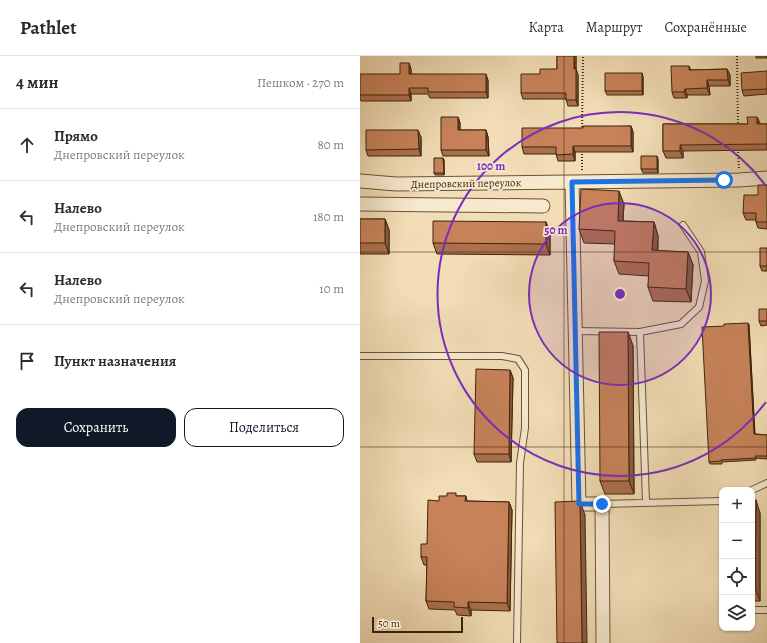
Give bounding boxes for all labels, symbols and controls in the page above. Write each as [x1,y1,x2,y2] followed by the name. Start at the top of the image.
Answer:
[20,15,76,41] text: Pathlet
[529,18,564,37] text: Карта
[586,18,642,37] text: Маршрут
[664,18,747,37] text: Сохранённые
[16,71,59,94] text: 4 мин
[257,74,344,91] text: Пешком · 270 m
[54,126,98,146] text: Прямо
[16,134,38,156] icon: ahead
[317,136,344,153] text: 80 m
[54,146,185,163] text: Днепровский переулок
[477,158,505,174] text: 100 m
[715,171,733,189] route start
[411,175,522,192] street label: Днепровский переулок
[54,198,102,218] text: Налево
[16,206,38,228] icon: left
[313,208,344,225] text: 180 m
[54,218,185,235] text: Днепровский переулок
[544,222,568,238] text: 50 m
[54,270,102,290] text: Налево
[16,278,38,300] icon: left
[319,280,344,297] text: 10 m
[613,287,627,301] centre of rings
[54,290,185,307] text: Днепровский переулок
[16,350,38,372] icon: arrive
[54,351,176,371] text: Пункт назначения
[16,408,176,447] button: Сохранить
[184,408,344,447] button: Поделиться
[719,487,755,631] map controls
[719,487,755,523] button: +
[593,495,611,513] route end
[719,523,755,559] button: −
[719,559,755,595] button: locate
[719,595,755,631] button: layers
[372,615,463,634] scale bar
[378,616,400,631] text: 50 m

